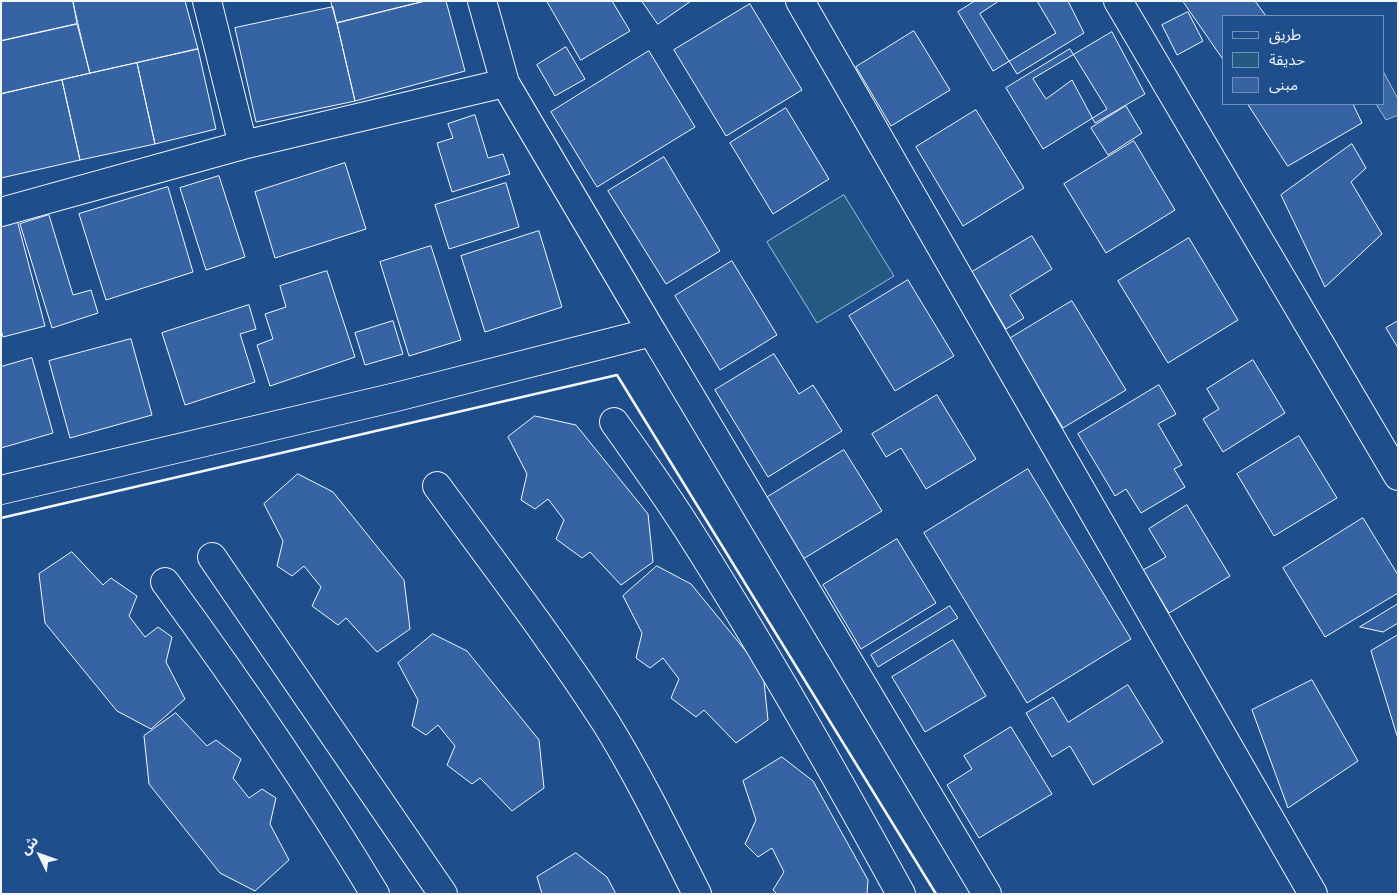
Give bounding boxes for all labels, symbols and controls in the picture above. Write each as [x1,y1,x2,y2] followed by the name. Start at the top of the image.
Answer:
[1222,15,1384,105] legend
[1269,25,1301,44] text: طريق
[1269,50,1305,69] text: حديقة
[1269,75,1298,94] text: مبنى
[15,830,65,880] north arrow
[16,832,42,858] text: ش

